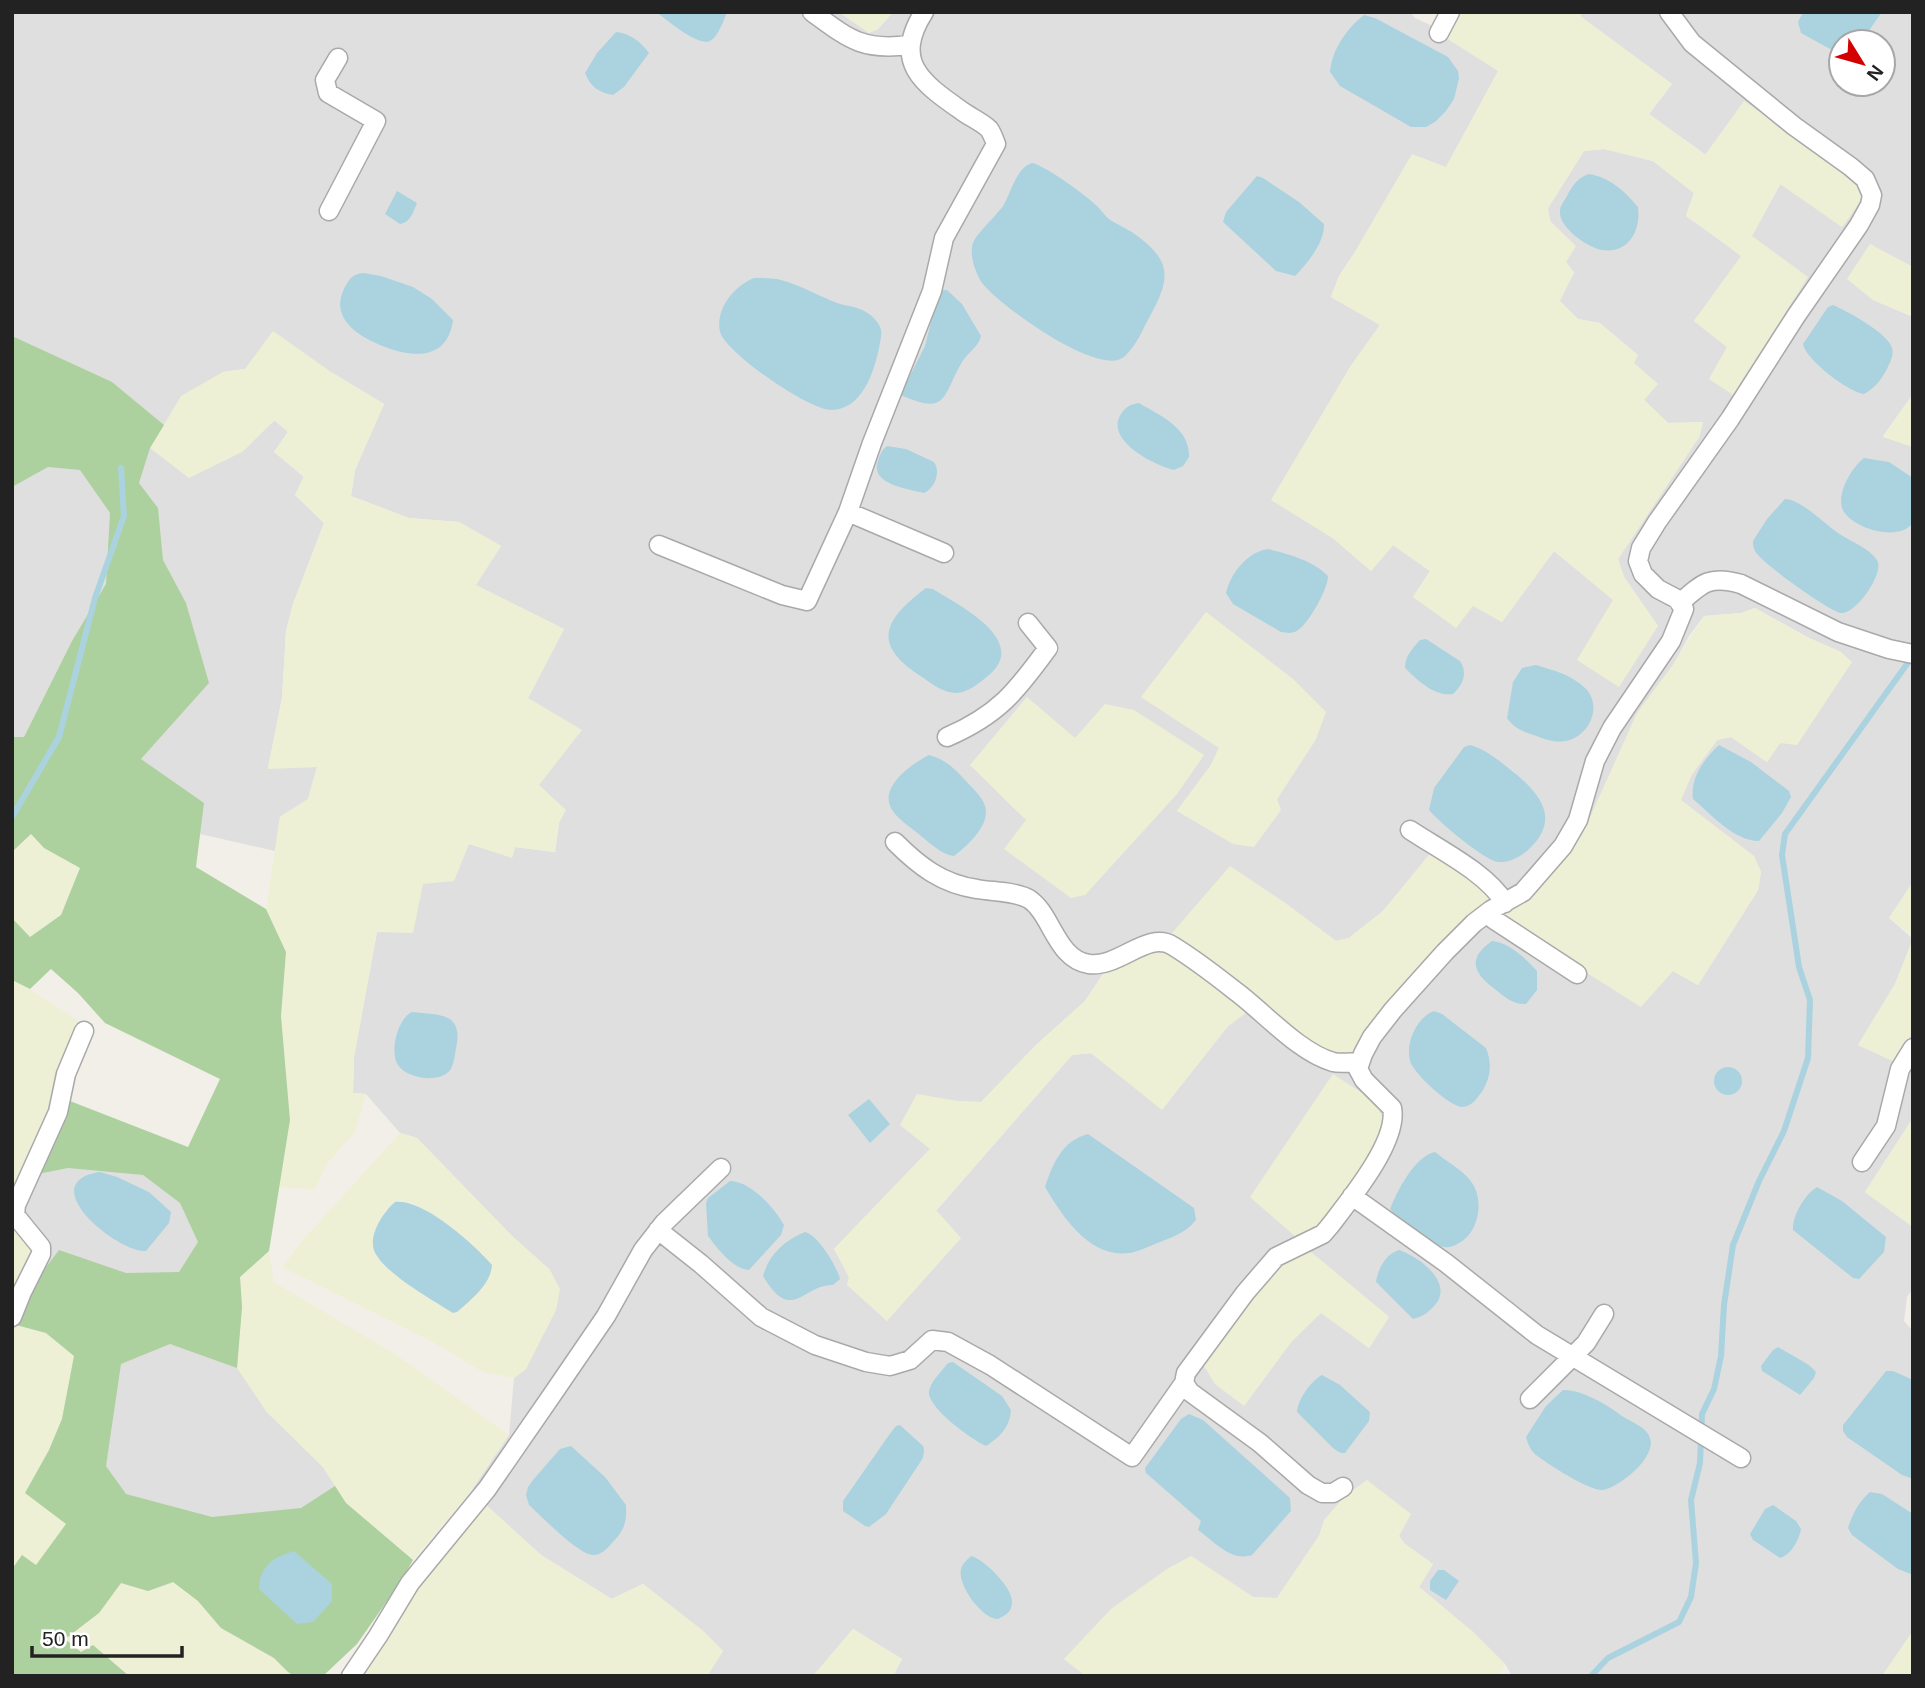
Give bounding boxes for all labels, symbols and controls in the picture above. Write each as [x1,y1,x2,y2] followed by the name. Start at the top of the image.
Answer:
[1827,28,1897,98] north arrow
[1863,61,1888,85] text: N
[32,1614,182,1658] scale bar
[42,1627,89,1650] text: 50 m

